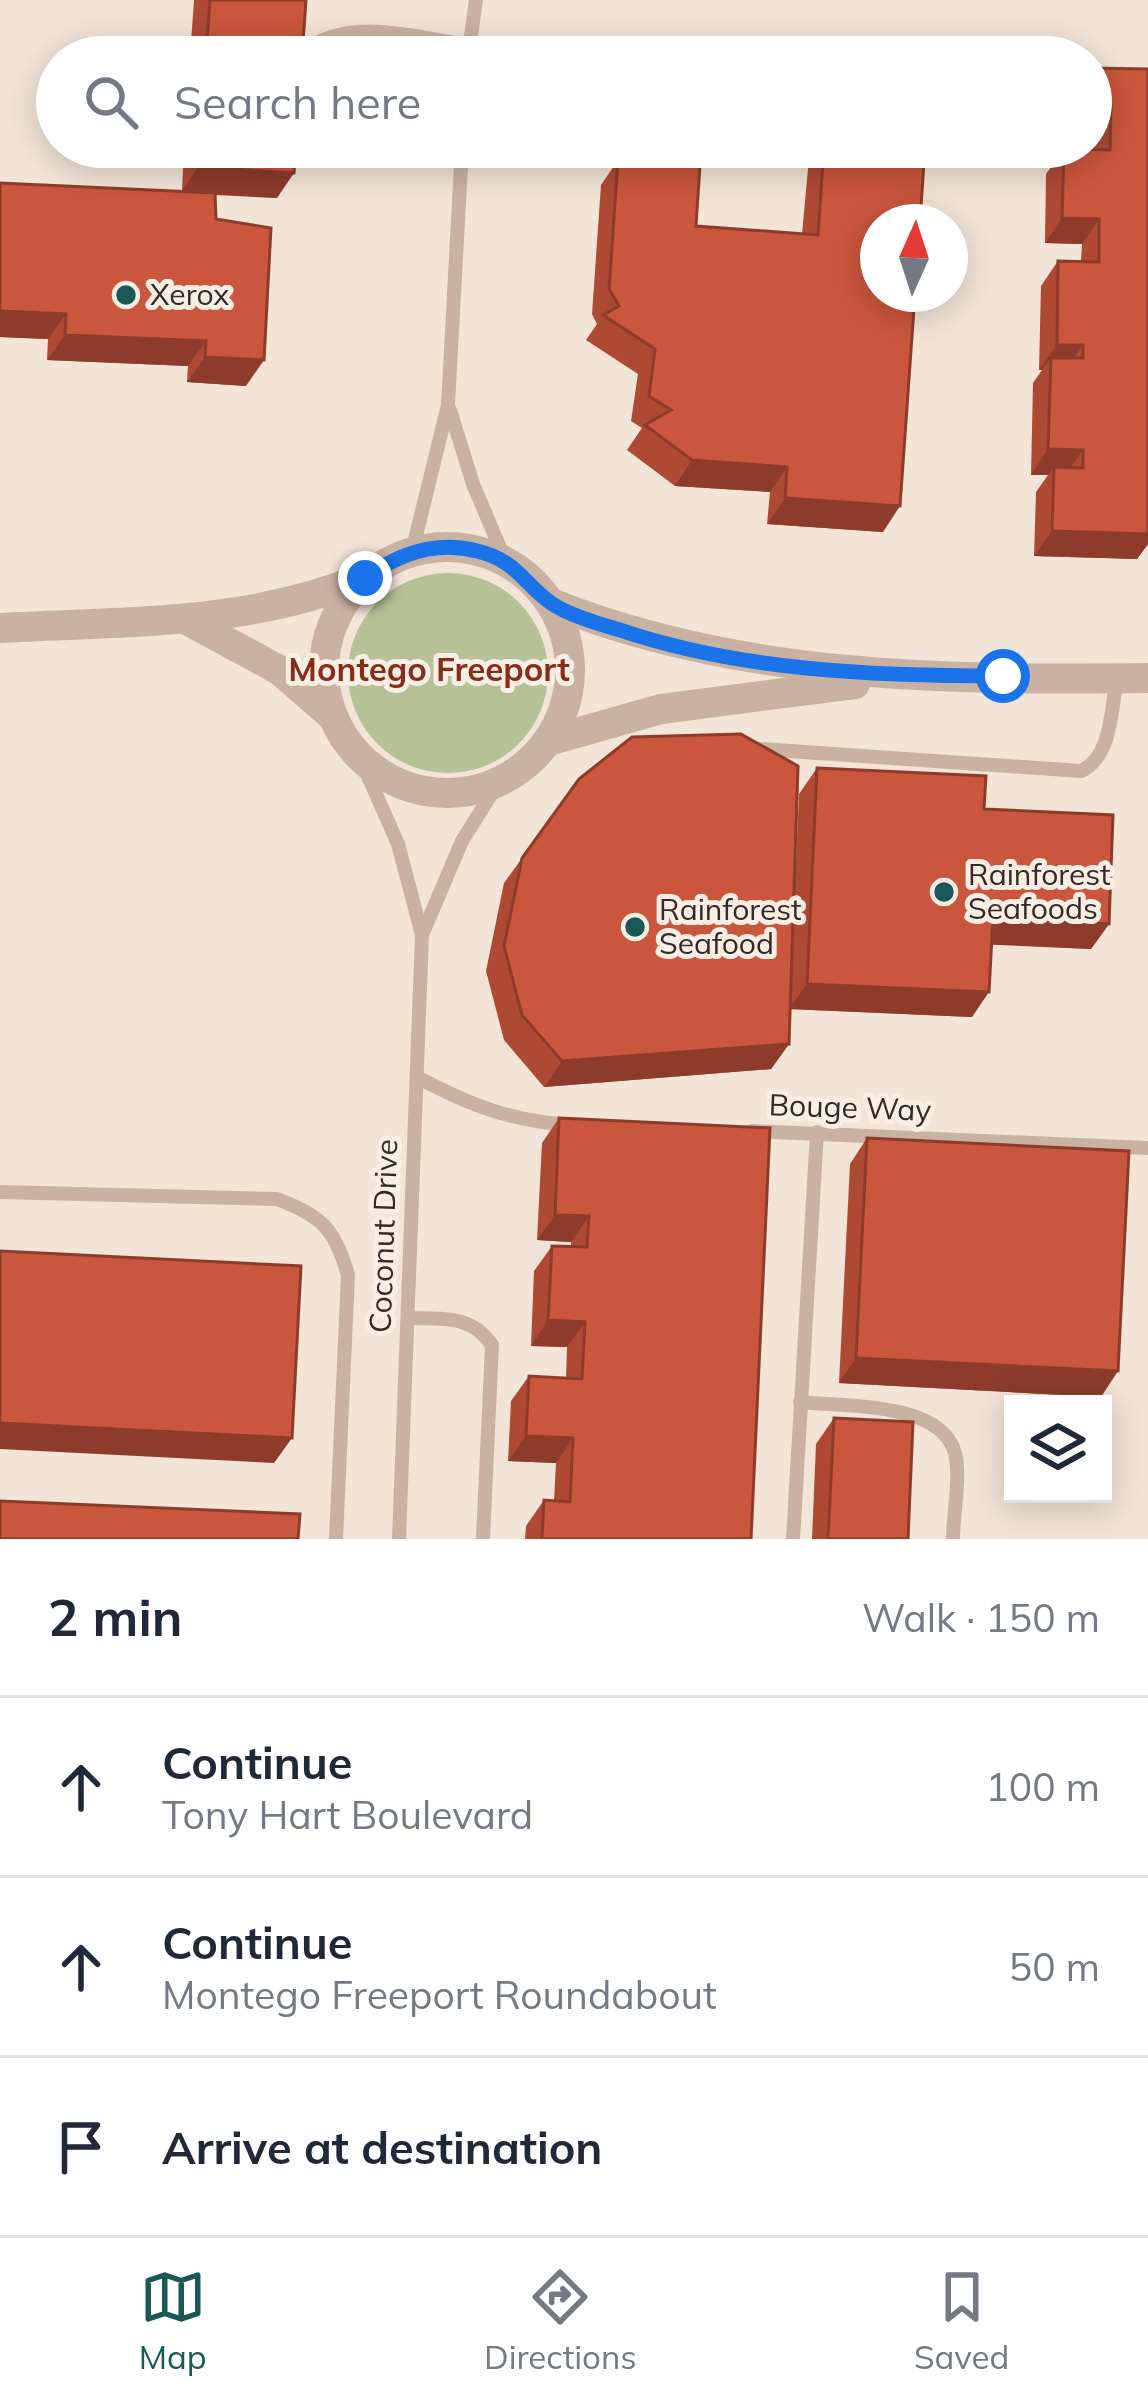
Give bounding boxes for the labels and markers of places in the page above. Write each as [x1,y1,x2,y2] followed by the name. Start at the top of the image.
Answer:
[150,275,229,313] place label: Xerox
[113,282,139,308] marker: Xerox
[968,855,1111,927] place label: Rainforest Seafoods
[931,879,957,905] marker: Rainforest Seafoods
[659,890,802,962] place label: Rainforest Seafood
[622,914,648,940] marker: Rainforest Seafood

